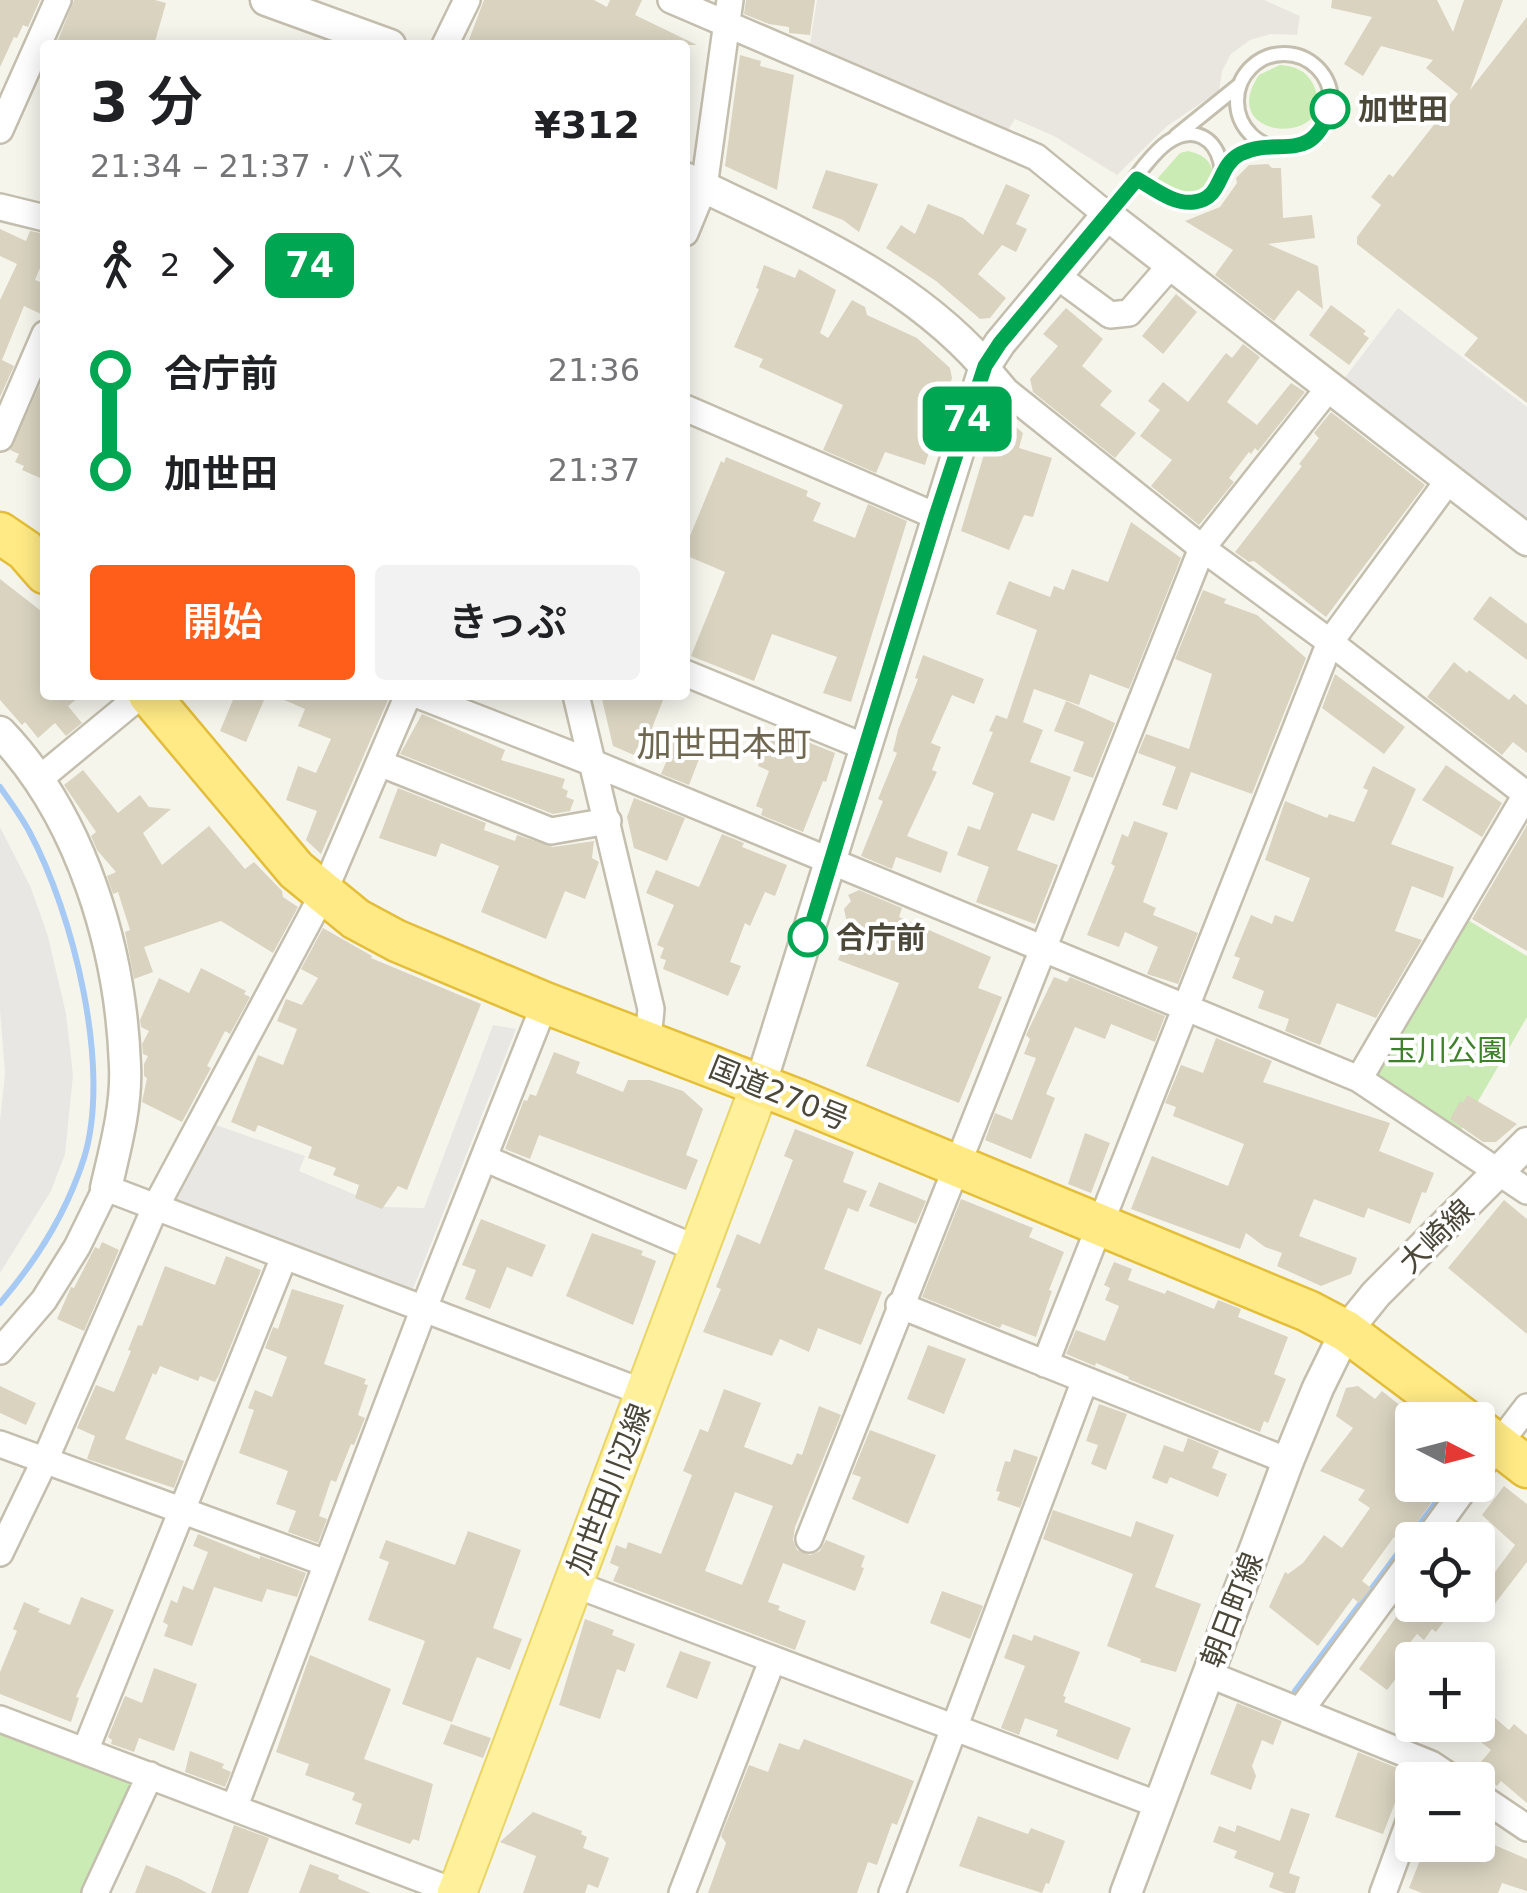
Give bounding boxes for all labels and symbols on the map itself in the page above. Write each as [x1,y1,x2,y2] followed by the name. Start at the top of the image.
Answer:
[1311,90,1349,128] marker: 加世田
[1358,92,1448,127] place label: 加世田
[922,386,1012,452] line badge: 74
[636,724,812,764] district label: 加世田本町
[789,918,827,956] marker: 合庁前
[836,920,926,955] place label: 合庁前
[1387,1033,1507,1068] park label: 玉川公園
[704,1049,854,1137] street label: 国道270号
[1391,1192,1481,1280] street label: 大崎線
[560,1399,658,1579] street label: 加世田川辺線
[1395,1402,1495,1502] north arrow
[1194,1548,1270,1672] street label: 朝日町線

